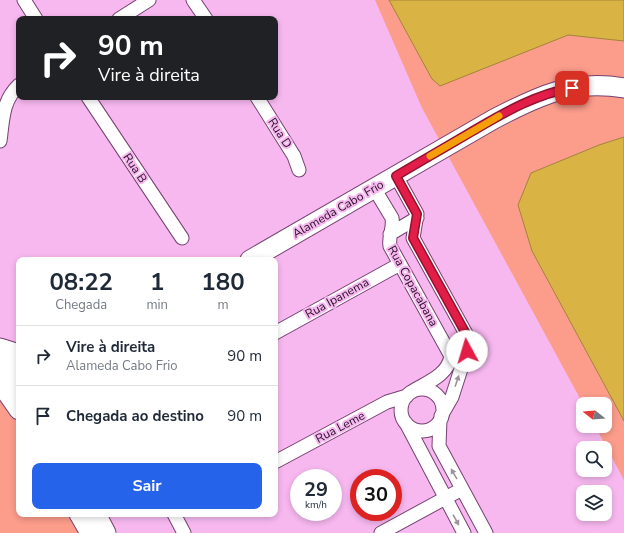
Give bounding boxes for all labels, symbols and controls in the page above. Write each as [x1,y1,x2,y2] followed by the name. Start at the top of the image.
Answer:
[98,27,164,65] text: 90 m
[32,32,84,84] icon: right
[98,63,200,87] text: Vire à direita
[555,71,589,105] pin
[561,77,583,99] icon: arrive
[264,115,296,151] street label: Rua D
[119,150,151,186] street label: Rua B
[289,176,387,242] street label: Alameda Cabo Frio
[384,243,442,329] street label: Rua Copacabana
[49,266,113,298] text: 08:22
[150,266,164,298] text: 1
[201,266,245,298] text: 180
[302,274,372,322] street label: Rua Ipanema
[55,296,107,314] text: Chegada
[146,296,168,314] text: min
[217,296,229,314] text: m
[446,330,488,372] position arrow
[66,337,155,357] text: Vire à direita
[32,345,54,367] icon: right
[227,346,262,366] text: 90 m
[66,357,178,375] text: Alameda Cabo Frio
[455,374,461,386] one-way arrow
[576,397,612,433] north arrow
[576,397,612,521] map controls
[32,405,54,427] icon: arrive
[66,406,204,426] text: Chegada ao destino
[227,406,262,426] text: 90 m
[313,407,367,447] street label: Rua Leme
[576,441,612,477] button: search
[32,463,262,509] button: Sair
[451,468,458,480] one-way arrow
[350,469,402,521] speed limit sign: 30
[304,476,328,503] text: 29
[576,485,612,521] button: layers
[305,498,327,512] text: km/h
[453,514,460,526] one-way arrow

